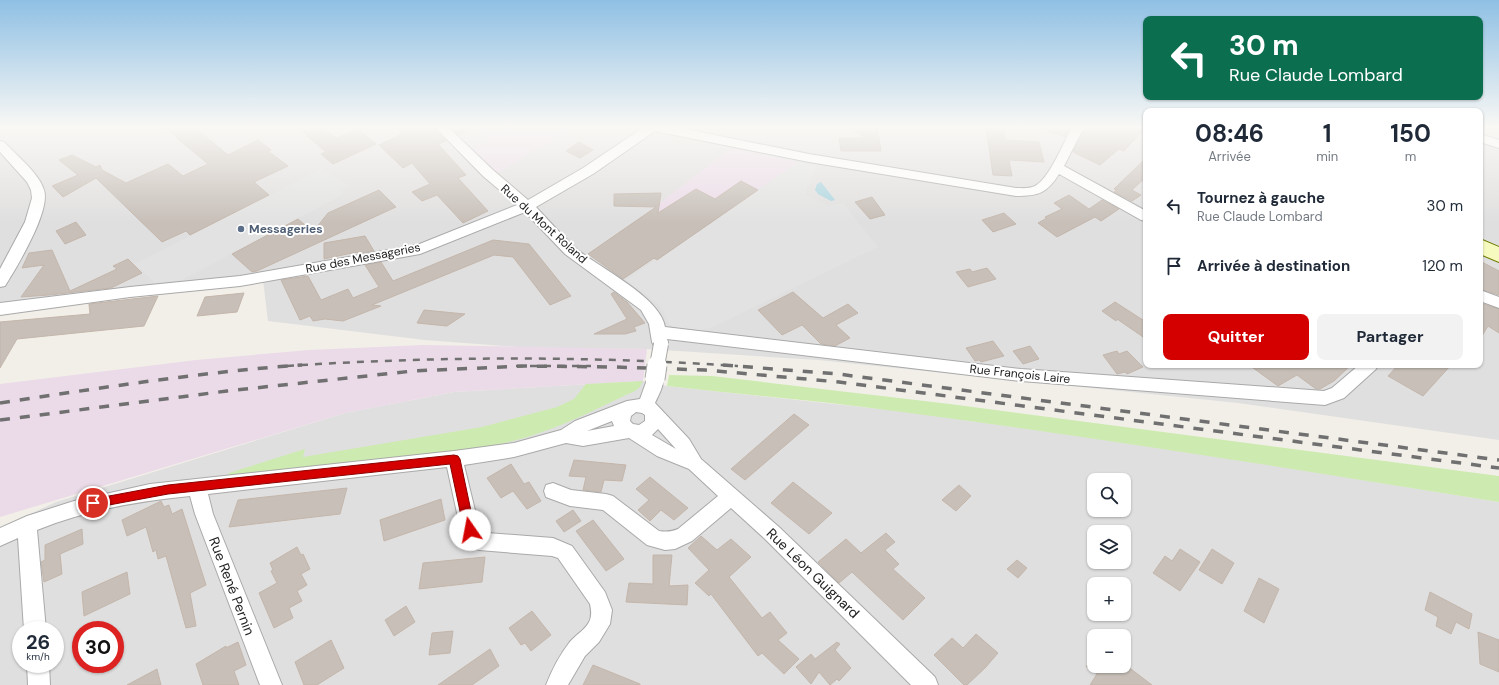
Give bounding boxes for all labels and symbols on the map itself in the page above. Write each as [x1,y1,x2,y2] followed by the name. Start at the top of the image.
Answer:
[497,181,591,267] street label: Rue du Mont Roland
[249,221,323,237] place label: Messageries
[236,224,246,234] marker: Messageries
[304,239,422,277] street label: Rue des Messageries
[969,361,1071,387] street label: Rue François Laire
[76,486,110,520] pin
[449,509,491,551] position arrow
[763,524,863,622] street label: Rue Léon Guignard
[205,534,259,638] street label: Rue René Pernin
[72,621,124,673] speed limit sign: 30

